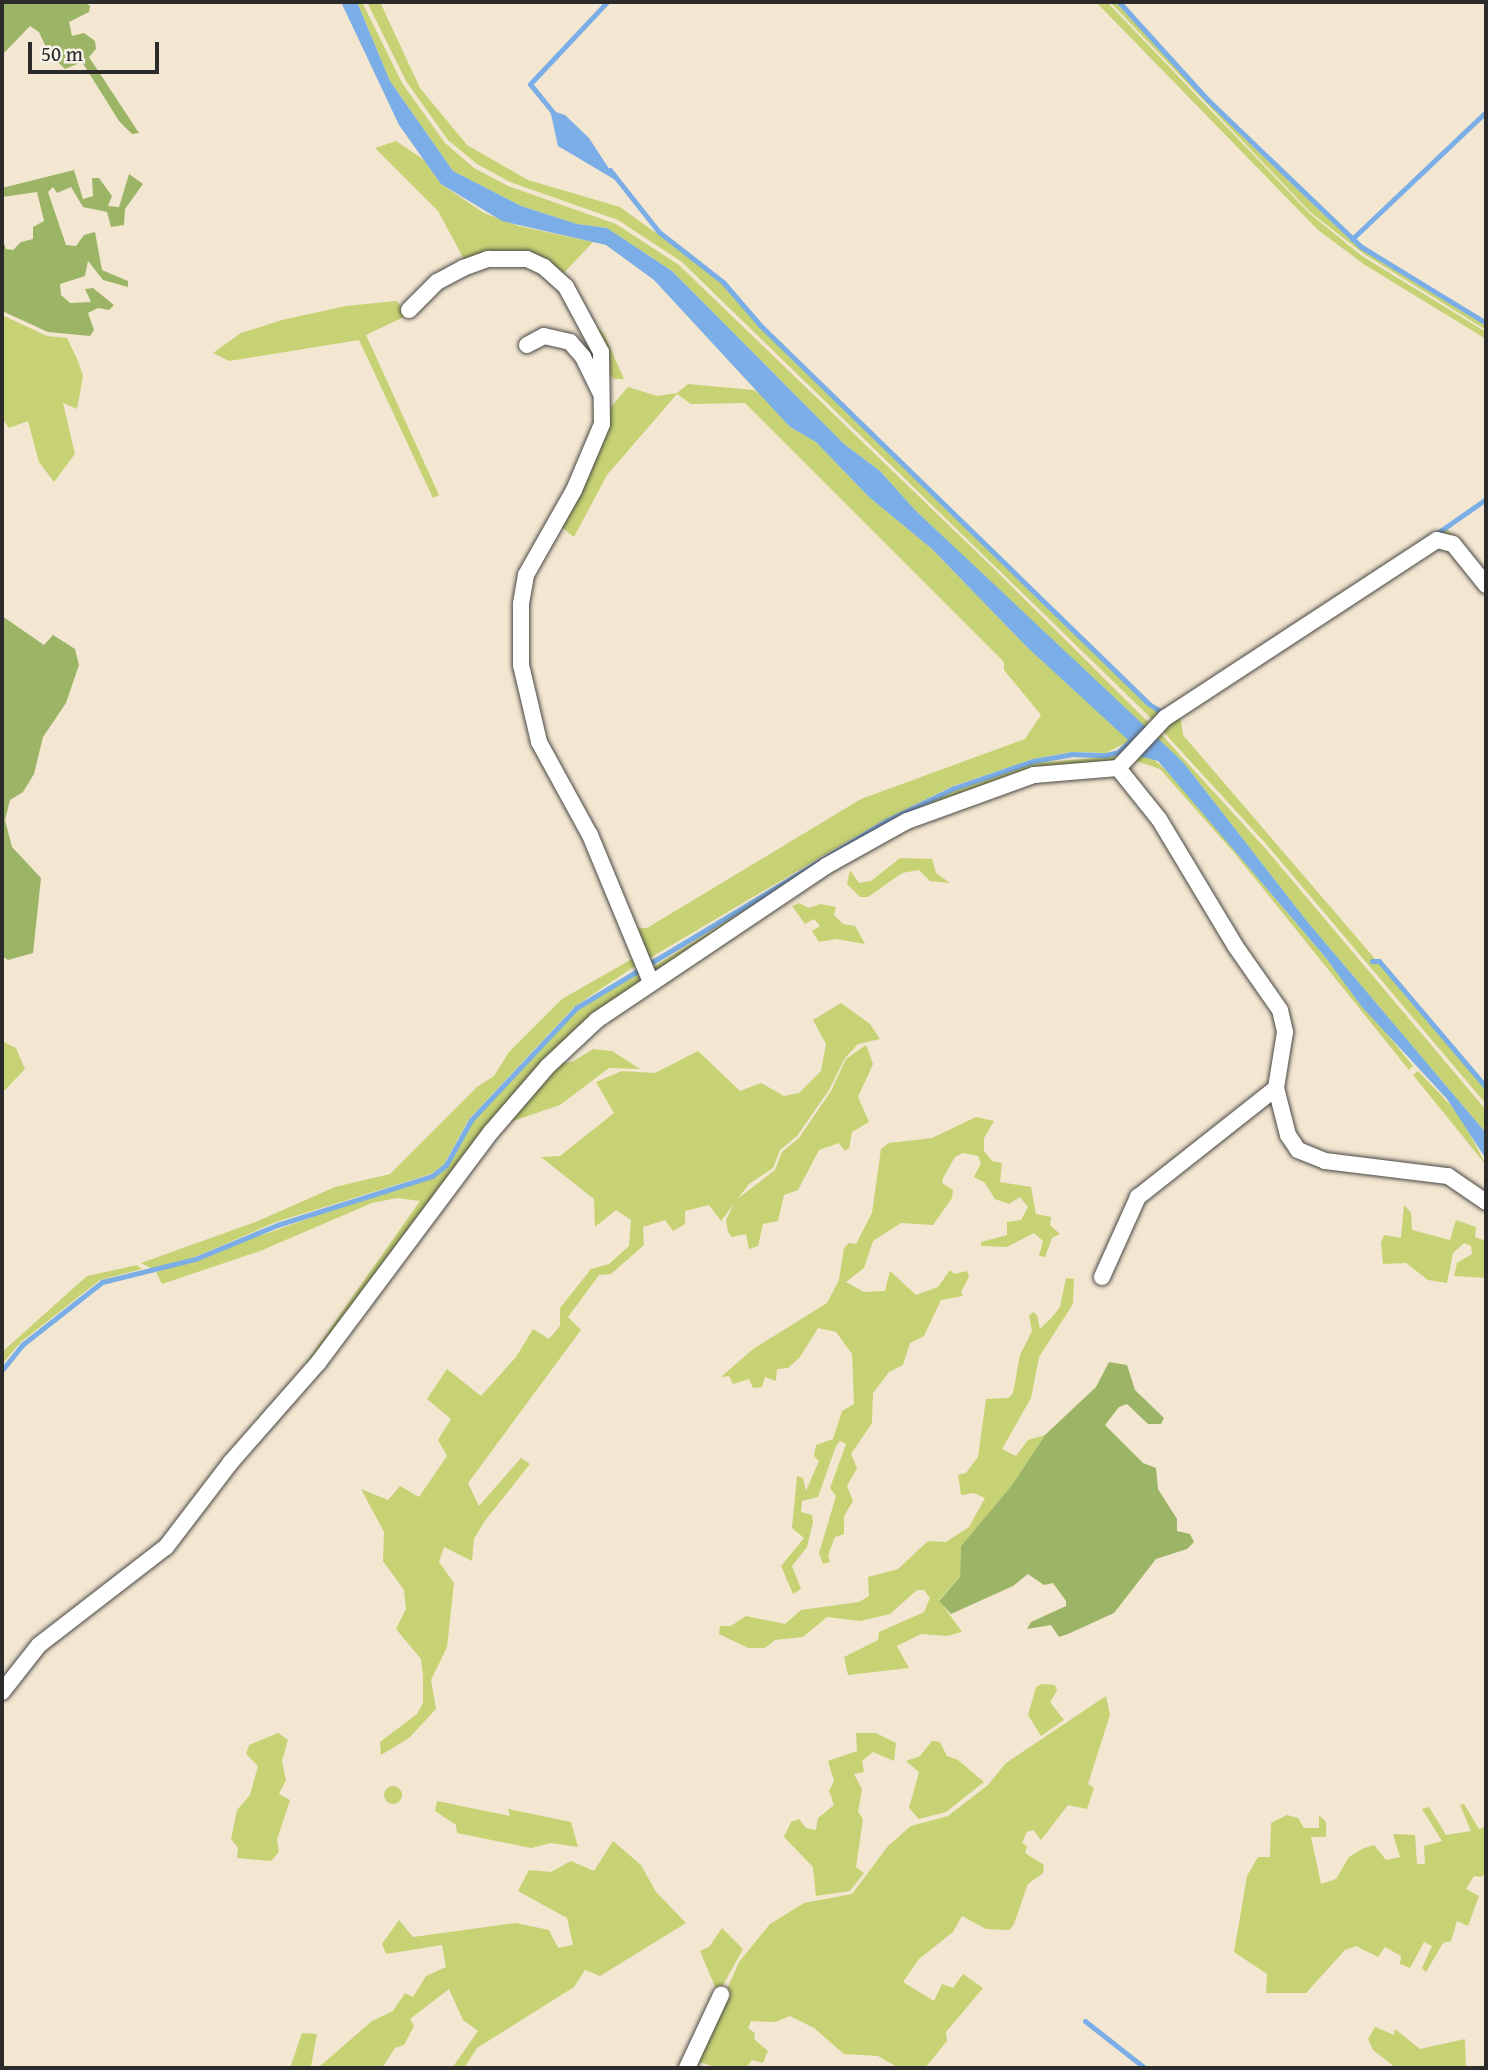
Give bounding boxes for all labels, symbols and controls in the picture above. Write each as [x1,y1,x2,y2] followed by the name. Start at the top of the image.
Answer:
[32,28,163,72] scale bar
[41,38,83,69] text: 50 m

